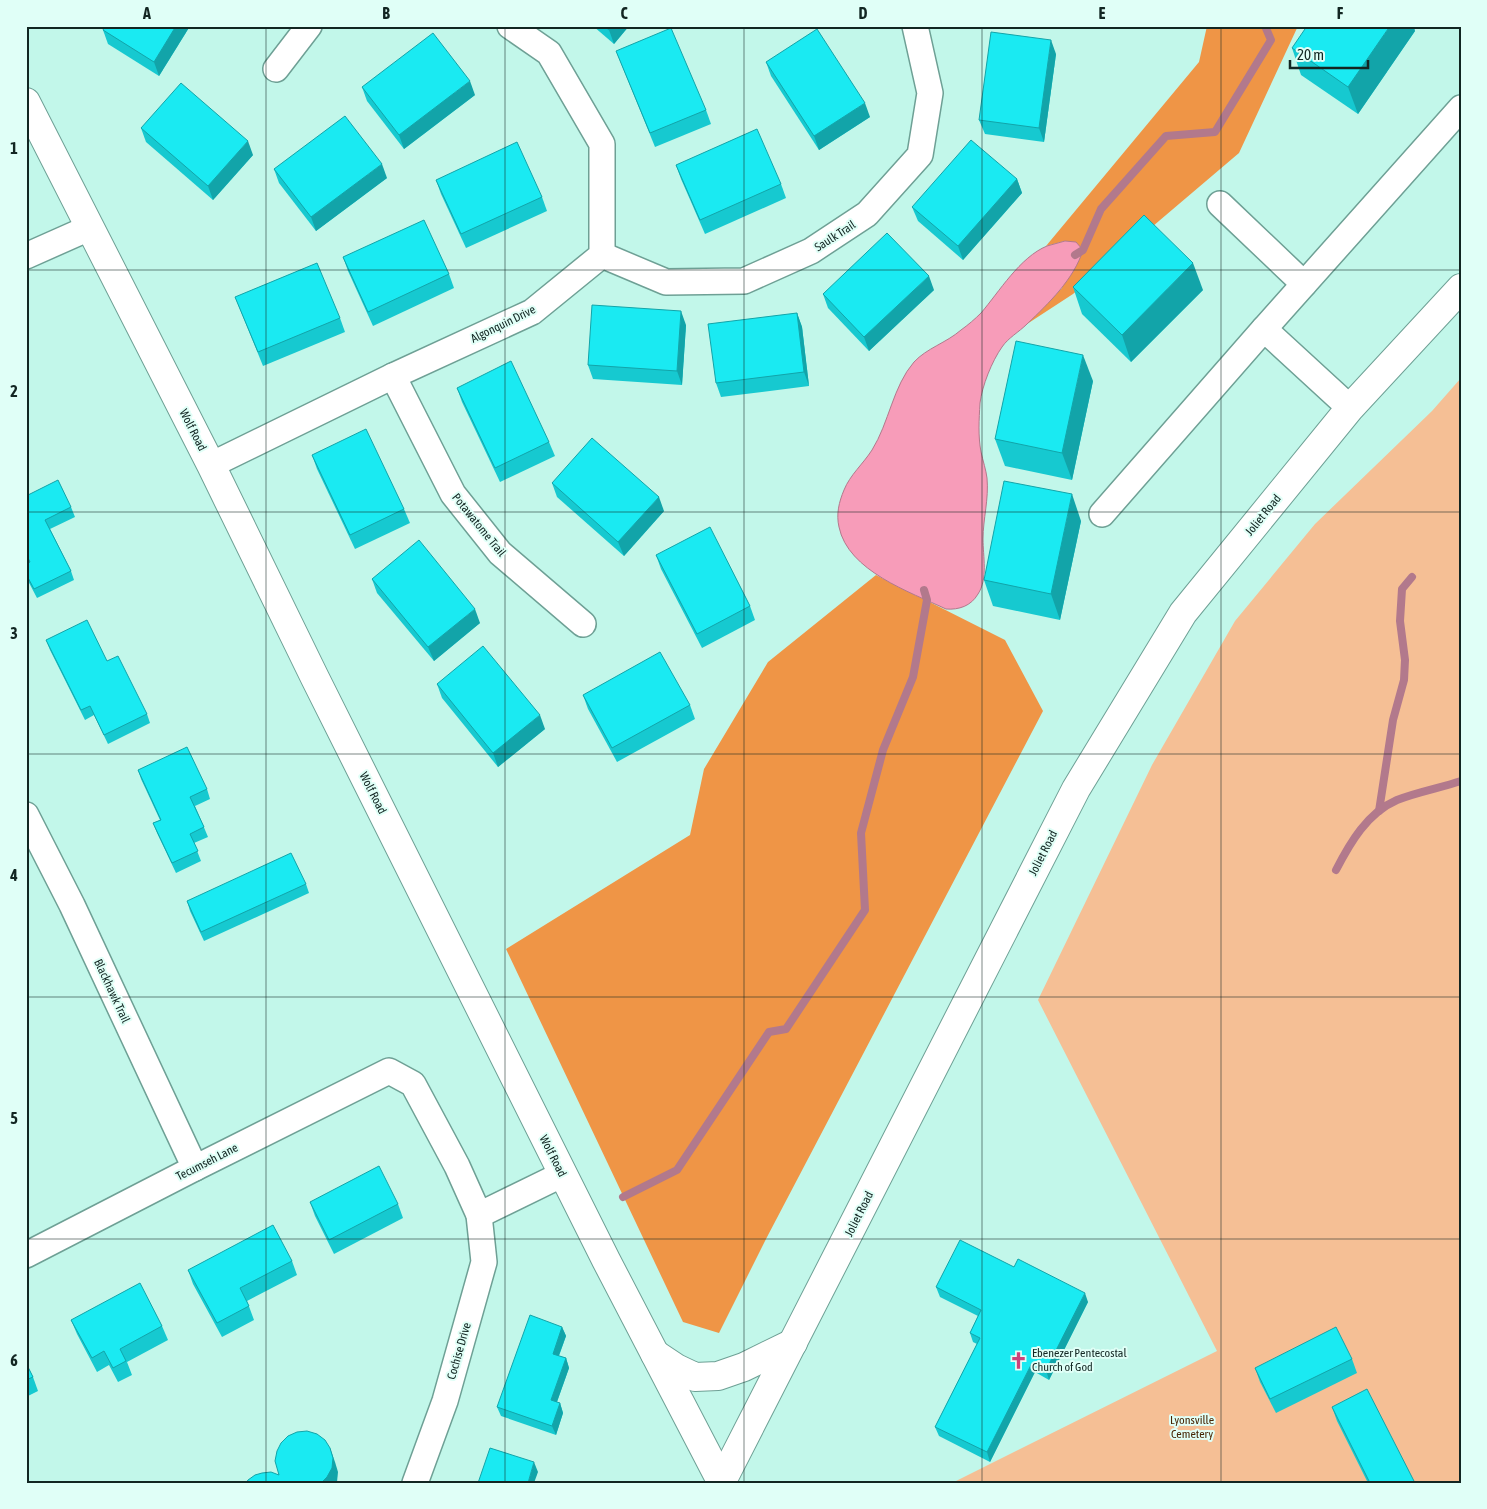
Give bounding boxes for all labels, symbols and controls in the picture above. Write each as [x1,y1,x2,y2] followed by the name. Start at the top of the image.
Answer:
[142,4,151,22] text: A
[382,4,390,22] text: B
[620,4,628,22] text: C
[859,4,868,22] text: D
[1099,4,1106,22] text: E
[1337,4,1344,22] text: F
[1290,38,1367,70] scale bar
[1297,46,1324,63] text: 20 m
[10,139,18,157] text: 1
[812,217,859,254] street label: Saulk Trail
[468,302,538,346] street label: Algonquin Drive
[10,382,18,400] text: 2
[177,407,209,453] street label: Wolf Road
[449,491,509,560] street label: Potawatome Trail
[1242,492,1284,538] street label: Joliet Road
[10,624,18,642] text: 3
[357,770,389,816] street label: Wolf Road
[1026,828,1060,878] street label: Joliet Road
[9,866,18,884] text: 4
[91,957,133,1026] street label: Blackhawk Trail
[10,1109,18,1127] text: 5
[537,1133,569,1179] street label: Wolf Road
[174,1140,240,1184] street label: Tecumseh Lane
[842,1189,876,1239] street label: Joliet Road
[444,1321,474,1381] street label: Cochise Drive
[1032,1346,1127,1374] place label: Ebenezer Pentecostal Church of God
[1008,1350,1028,1370] church icon: Ebenezer Pentecostal Church of God
[10,1351,18,1369] text: 6
[1170,1413,1214,1441] park label: Lyonsville Cemetery

